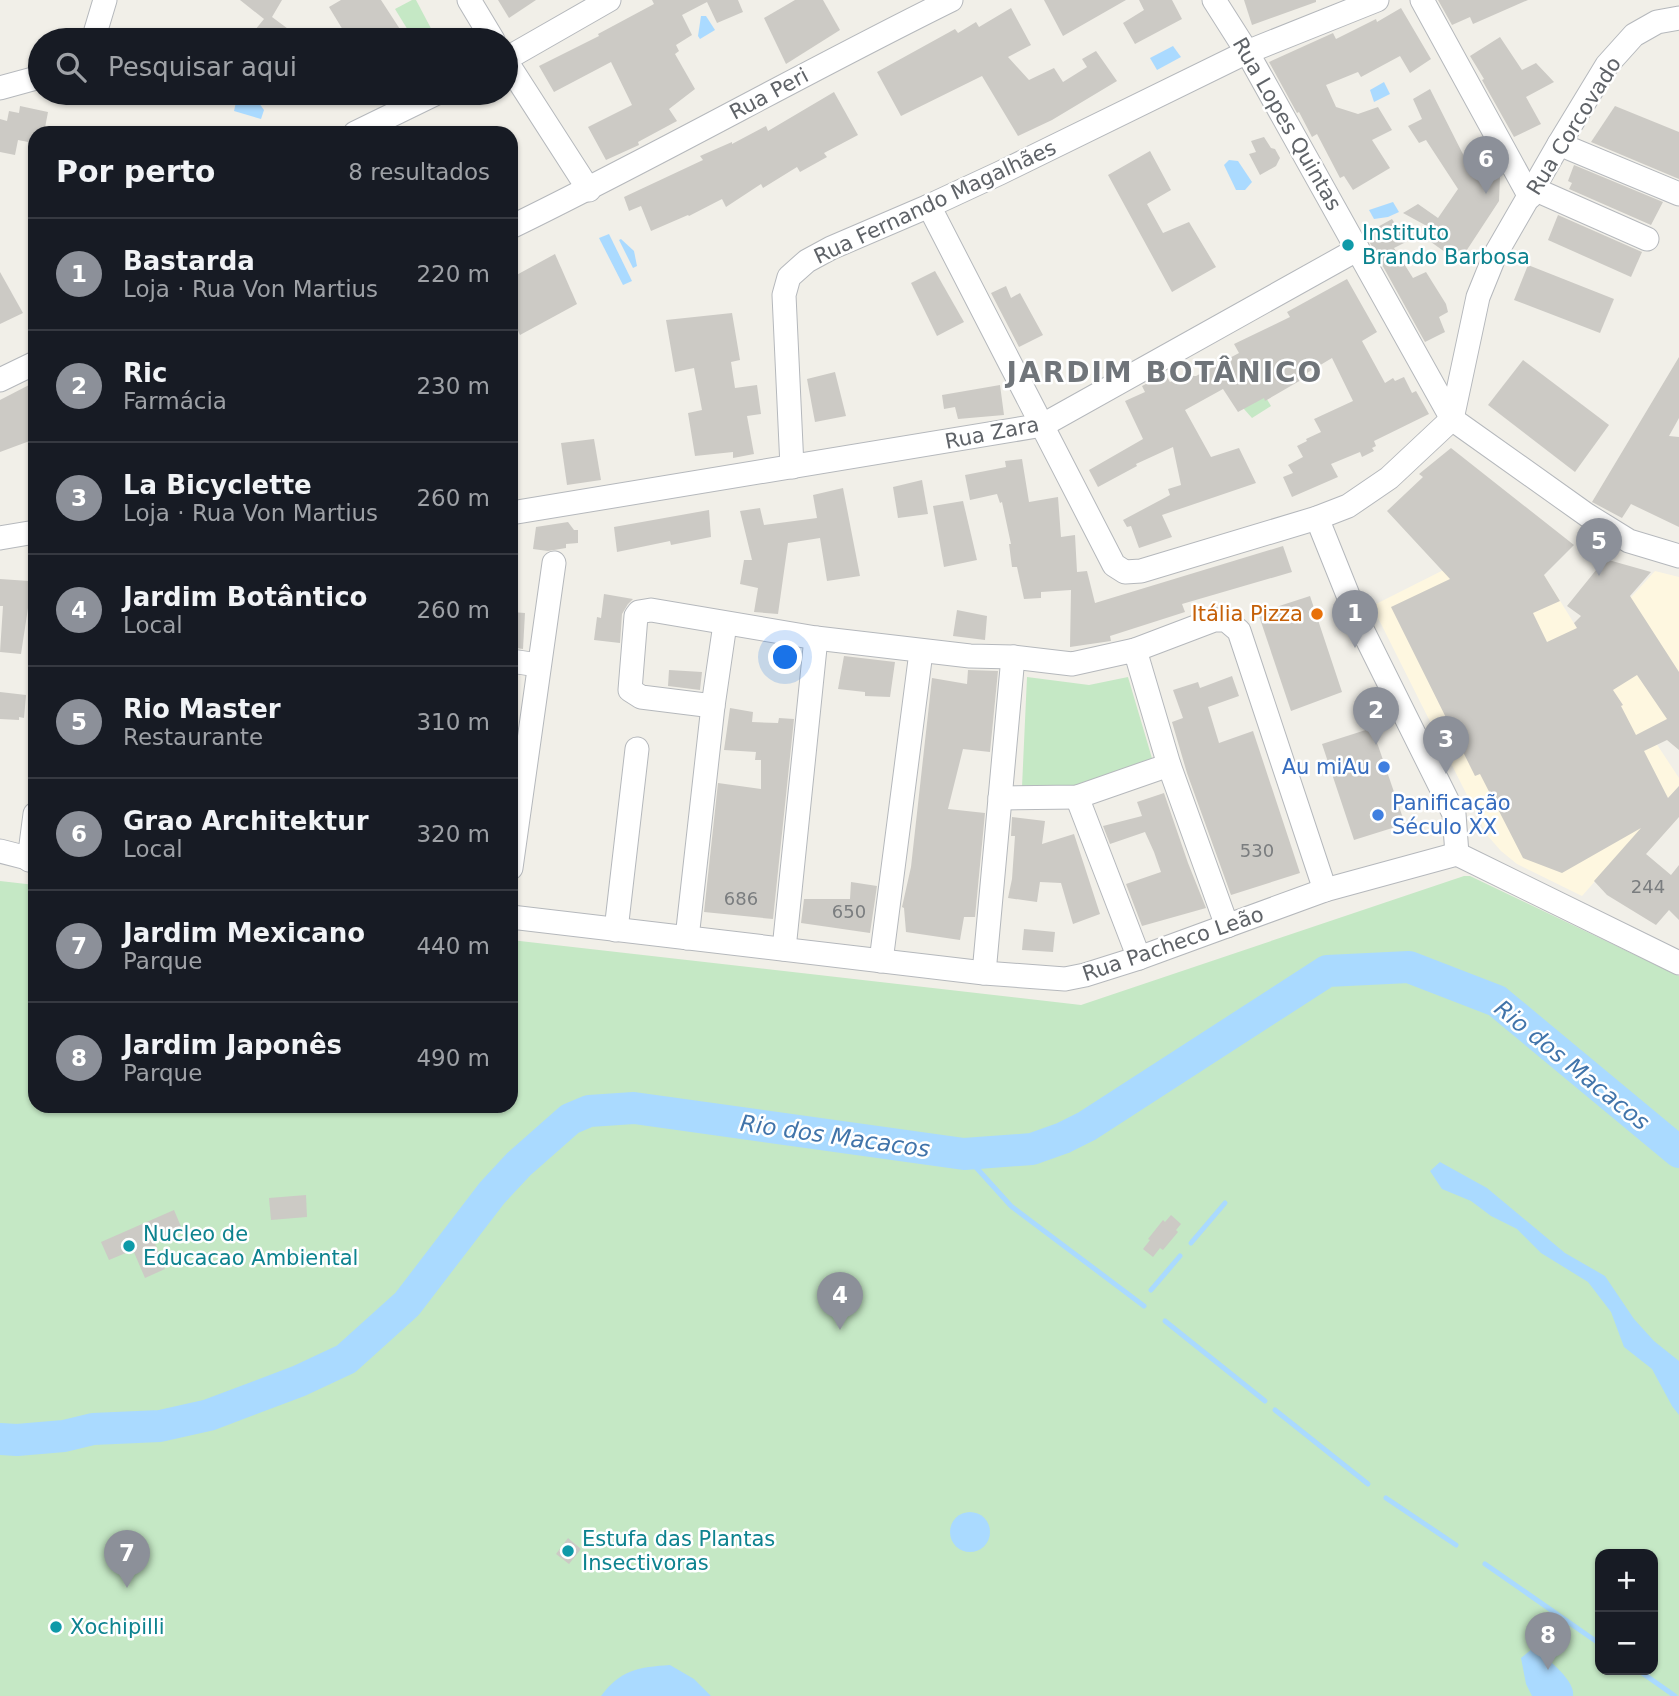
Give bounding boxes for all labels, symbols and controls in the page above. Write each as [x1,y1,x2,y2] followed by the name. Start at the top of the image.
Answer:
[28,28,518,105] search box
[1228,33,1346,215] street label: Rua Lopes Quintas
[52,48,90,86] icon: search
[108,52,297,82] text: Pesquisar aqui
[1522,53,1626,199] street label: Rua Corcovado
[725,63,813,125] street label: Rua Peri
[810,135,1060,269] street label: Rua Fernando Magalhães
[1463,136,1509,194] pin: 6
[56,154,215,189] text: Por perto
[348,159,490,185] text: 8 resultados
[1362,221,1530,269] place label: Instituto Brando Barbosa
[1340,237,1356,253] marker: Instituto Brando Barbosa
[123,246,255,276] text: Bastarda
[71,261,87,287] text: 1
[416,261,490,287] text: 220 m
[123,276,378,302] text: Loja · Rua Von Martius
[1005,355,1323,389] district label: JARDIM BOTÂNICO
[123,358,167,388] text: Ric
[71,373,87,399] text: 2
[416,373,490,399] text: 230 m
[123,388,227,414] text: Farmácia
[943,412,1041,454] street label: Rua Zara
[123,470,312,500] text: La Bicyclette
[71,485,87,511] text: 3
[416,485,490,511] text: 260 m
[123,500,378,526] text: Loja · Rua Von Martius
[1576,518,1622,576] pin: 5
[123,582,368,612] text: Jardim Botântico
[1332,590,1378,648] pin: 1
[71,597,87,623] text: 4
[416,597,490,623] text: 260 m
[1192,602,1303,626] place label: Itália Pizza
[1309,606,1325,622] marker: Itália Pizza
[123,612,183,638] text: Local
[768,640,802,674] your location
[1353,687,1399,745] pin: 2
[123,694,281,724] text: Rio Master
[71,709,87,735] text: 5
[416,709,490,735] text: 310 m
[1423,716,1469,774] pin: 3
[123,724,263,750] text: Restaurante
[1282,755,1370,779] place label: Au miAu
[1376,759,1392,775] marker: Au miAu
[1392,791,1511,839] place label: Panificação Século XX
[123,806,369,836] text: Grao Architektur
[1370,807,1386,823] marker: Panificação Século XX
[71,821,87,847] text: 6
[416,821,490,847] text: 320 m
[123,836,183,862] text: Local
[1240,840,1274,861] house number: 530
[1631,876,1665,897] house number: 244
[724,888,758,909] house number: 686
[832,901,866,922] house number: 650
[1079,902,1267,986] street label: Rua Pacheco Leão
[123,918,365,948] text: Jardim Mexicano
[71,933,87,959] text: 7
[416,933,490,959] text: 440 m
[123,948,202,974] text: Parque
[1490,995,1654,1135] water label: Rio dos Macacos
[123,1030,342,1060] text: Jardim Japonês
[71,1045,87,1071] text: 8
[416,1045,490,1071] text: 490 m
[123,1060,202,1086] text: Parque
[739,1110,931,1162] water label: Rio dos Macacos
[143,1222,358,1270] place label: Nucleo de Educacao Ambiental
[121,1238,137,1254] marker: Nucleo de Educacao Ambiental
[817,1272,863,1330] pin: 4
[582,1527,775,1575] place label: Estufa das Plantas Insectivoras
[104,1530,150,1588] pin: 7
[560,1543,576,1559] marker: Estufa das Plantas Insectivoras
[1595,1549,1658,1675] map controls
[1595,1549,1658,1612] button: +
[1525,1612,1571,1670] pin: 8
[1595,1612,1658,1675] button: −
[70,1615,165,1639] place label: Xochipilli
[48,1619,64,1635] marker: Xochipilli

